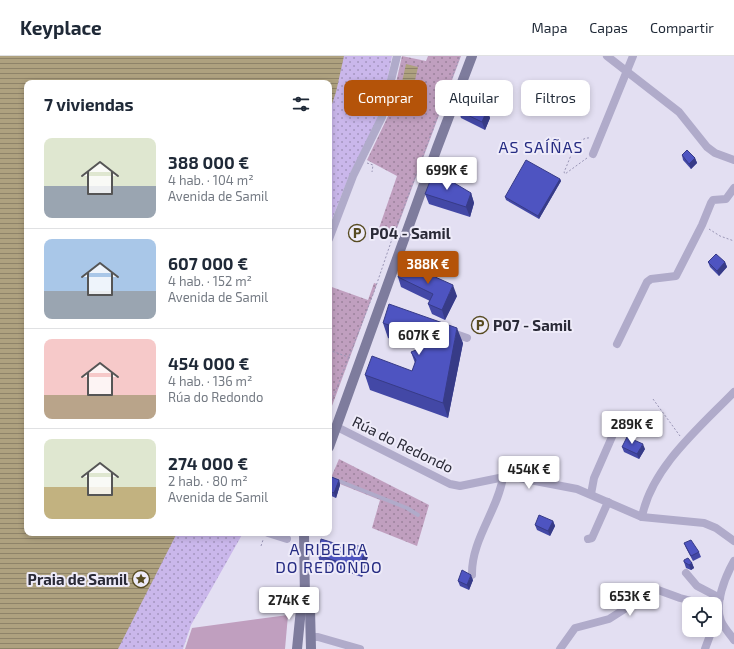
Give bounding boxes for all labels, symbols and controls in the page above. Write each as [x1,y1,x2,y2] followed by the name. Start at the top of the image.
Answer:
[20,16,102,39] text: Keyplace
[532,19,567,36] text: Mapa
[589,19,628,36] text: Capas
[650,19,714,36] text: Compartir
[344,80,427,116] chip: Comprar
[435,80,513,116] chip: Alquilar
[521,80,590,116] chip: Filtros
[290,93,312,115] icon: filters
[44,94,134,114] text: 7 viviendas
[499,137,583,156] district label: AS SAÍÑAS
[168,152,249,172] text: 388 000 €
[76,154,124,202] icon: home
[414,157,480,191] pin: 699K €
[426,162,468,178] text: 699K €
[168,172,254,188] text: 4 hab. · 104 m²
[168,188,268,204] text: Avenida de Samil
[347,223,367,243] parking icon: P04 - Samil
[370,224,451,242] place label: P04 - Samil
[395,251,461,285] pin: 388K €
[168,253,248,273] text: 607 000 €
[76,255,124,303] icon: home
[407,256,449,272] text: 388K €
[168,273,252,289] text: 4 hab. · 152 m²
[168,289,268,305] text: Avenida de Samil
[470,315,490,335] parking icon: P07 - Samil
[493,316,572,334] place label: P07 - Samil
[386,322,452,356] pin: 607K €
[398,327,440,343] text: 607K €
[168,353,249,373] text: 454 000 €
[76,355,124,403] icon: home
[168,373,252,389] text: 4 hab. · 136 m²
[168,389,263,405] text: Rúa do Redondo
[599,411,665,445] pin: 289K €
[350,412,456,476] street label: Rúa do Redondo
[611,416,653,432] text: 289K €
[168,453,248,473] text: 274 000 €
[76,455,124,503] icon: home
[496,456,562,490] pin: 454K €
[507,461,551,477] text: 454K €
[168,473,248,489] text: 2 hab. · 80 m²
[168,489,268,505] text: Avenida de Samil
[275,539,383,576] district label: A RIBEIRA DO REDONDO
[131,569,151,589] place icon: Praia de Samil
[28,570,128,588] place label: Praia de Samil
[597,583,663,617] pin: 653K €
[256,587,322,621] pin: 274K €
[609,588,651,604] text: 653K €
[268,592,310,608] text: 274K €
[682,597,722,637] map controls
[682,597,722,637] button: locate

